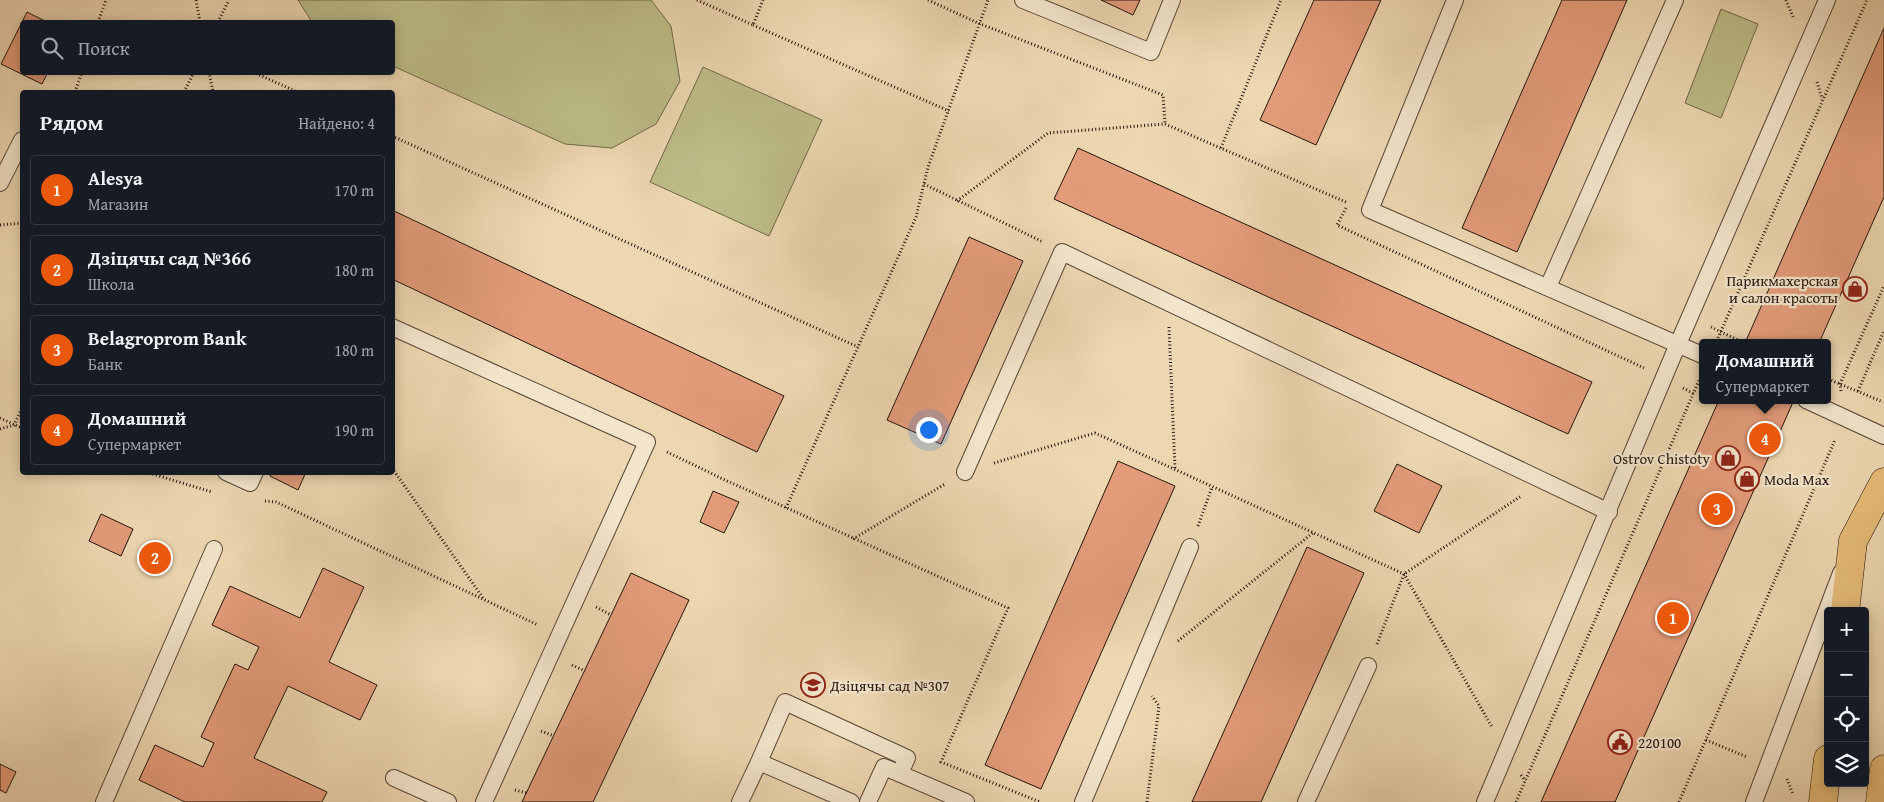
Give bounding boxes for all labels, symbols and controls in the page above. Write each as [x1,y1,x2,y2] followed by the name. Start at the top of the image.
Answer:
[20,20,395,75] search box
[38,34,66,62] icon: search
[78,34,130,62] text: Поиск
[40,107,103,138] text: Рядом
[298,111,375,135] text: Найдено: 4
[88,164,143,192] text: Alesya
[53,178,61,202] text: 1
[334,178,374,202] text: 170 m
[88,192,148,216] text: Магазин
[88,244,251,272] text: Дзіцячы сад №366
[53,258,61,282] text: 2
[334,258,374,282] text: 180 m
[1726,270,1838,308] place label: Парикмахерская и салон красоты
[88,272,134,296] text: Школа
[1842,276,1868,302] shop icon: Парикмахерская и салон красоты
[88,324,247,352] text: Belagroprom Bank
[53,338,61,362] text: 3
[334,338,374,362] text: 180 m
[1699,339,1831,404] popup
[1716,346,1814,374] text: Домашний
[88,352,122,376] text: Банк
[1716,374,1809,398] text: Супермаркет
[88,404,186,432] text: Домашний
[916,417,942,443] your location
[53,418,61,442] text: 4
[334,418,374,442] text: 190 m
[1749,420,1781,458] pin: 4
[88,432,181,456] text: Супермаркет
[1715,445,1741,471] shop icon: Ostrov Chistoty
[1613,448,1711,469] place label: Ostrov Chistoty
[1734,466,1760,492] shop icon: Moda Max
[1764,469,1830,490] place label: Moda Max
[1701,490,1733,528] pin: 3
[139,539,171,577] pin: 2
[1657,599,1689,637] pin: 1
[1824,607,1869,787] map controls
[1824,607,1869,652] button: +
[1824,652,1869,697] button: −
[800,672,826,698] school or university icon: Дзіцячы сад №307
[829,675,949,696] place label: Дзіцячы сад №307
[1824,697,1869,742] button: locate
[1607,729,1633,755] public building icon: 220100
[1638,732,1681,753] place label: 220100
[1824,742,1869,787] button: layers

